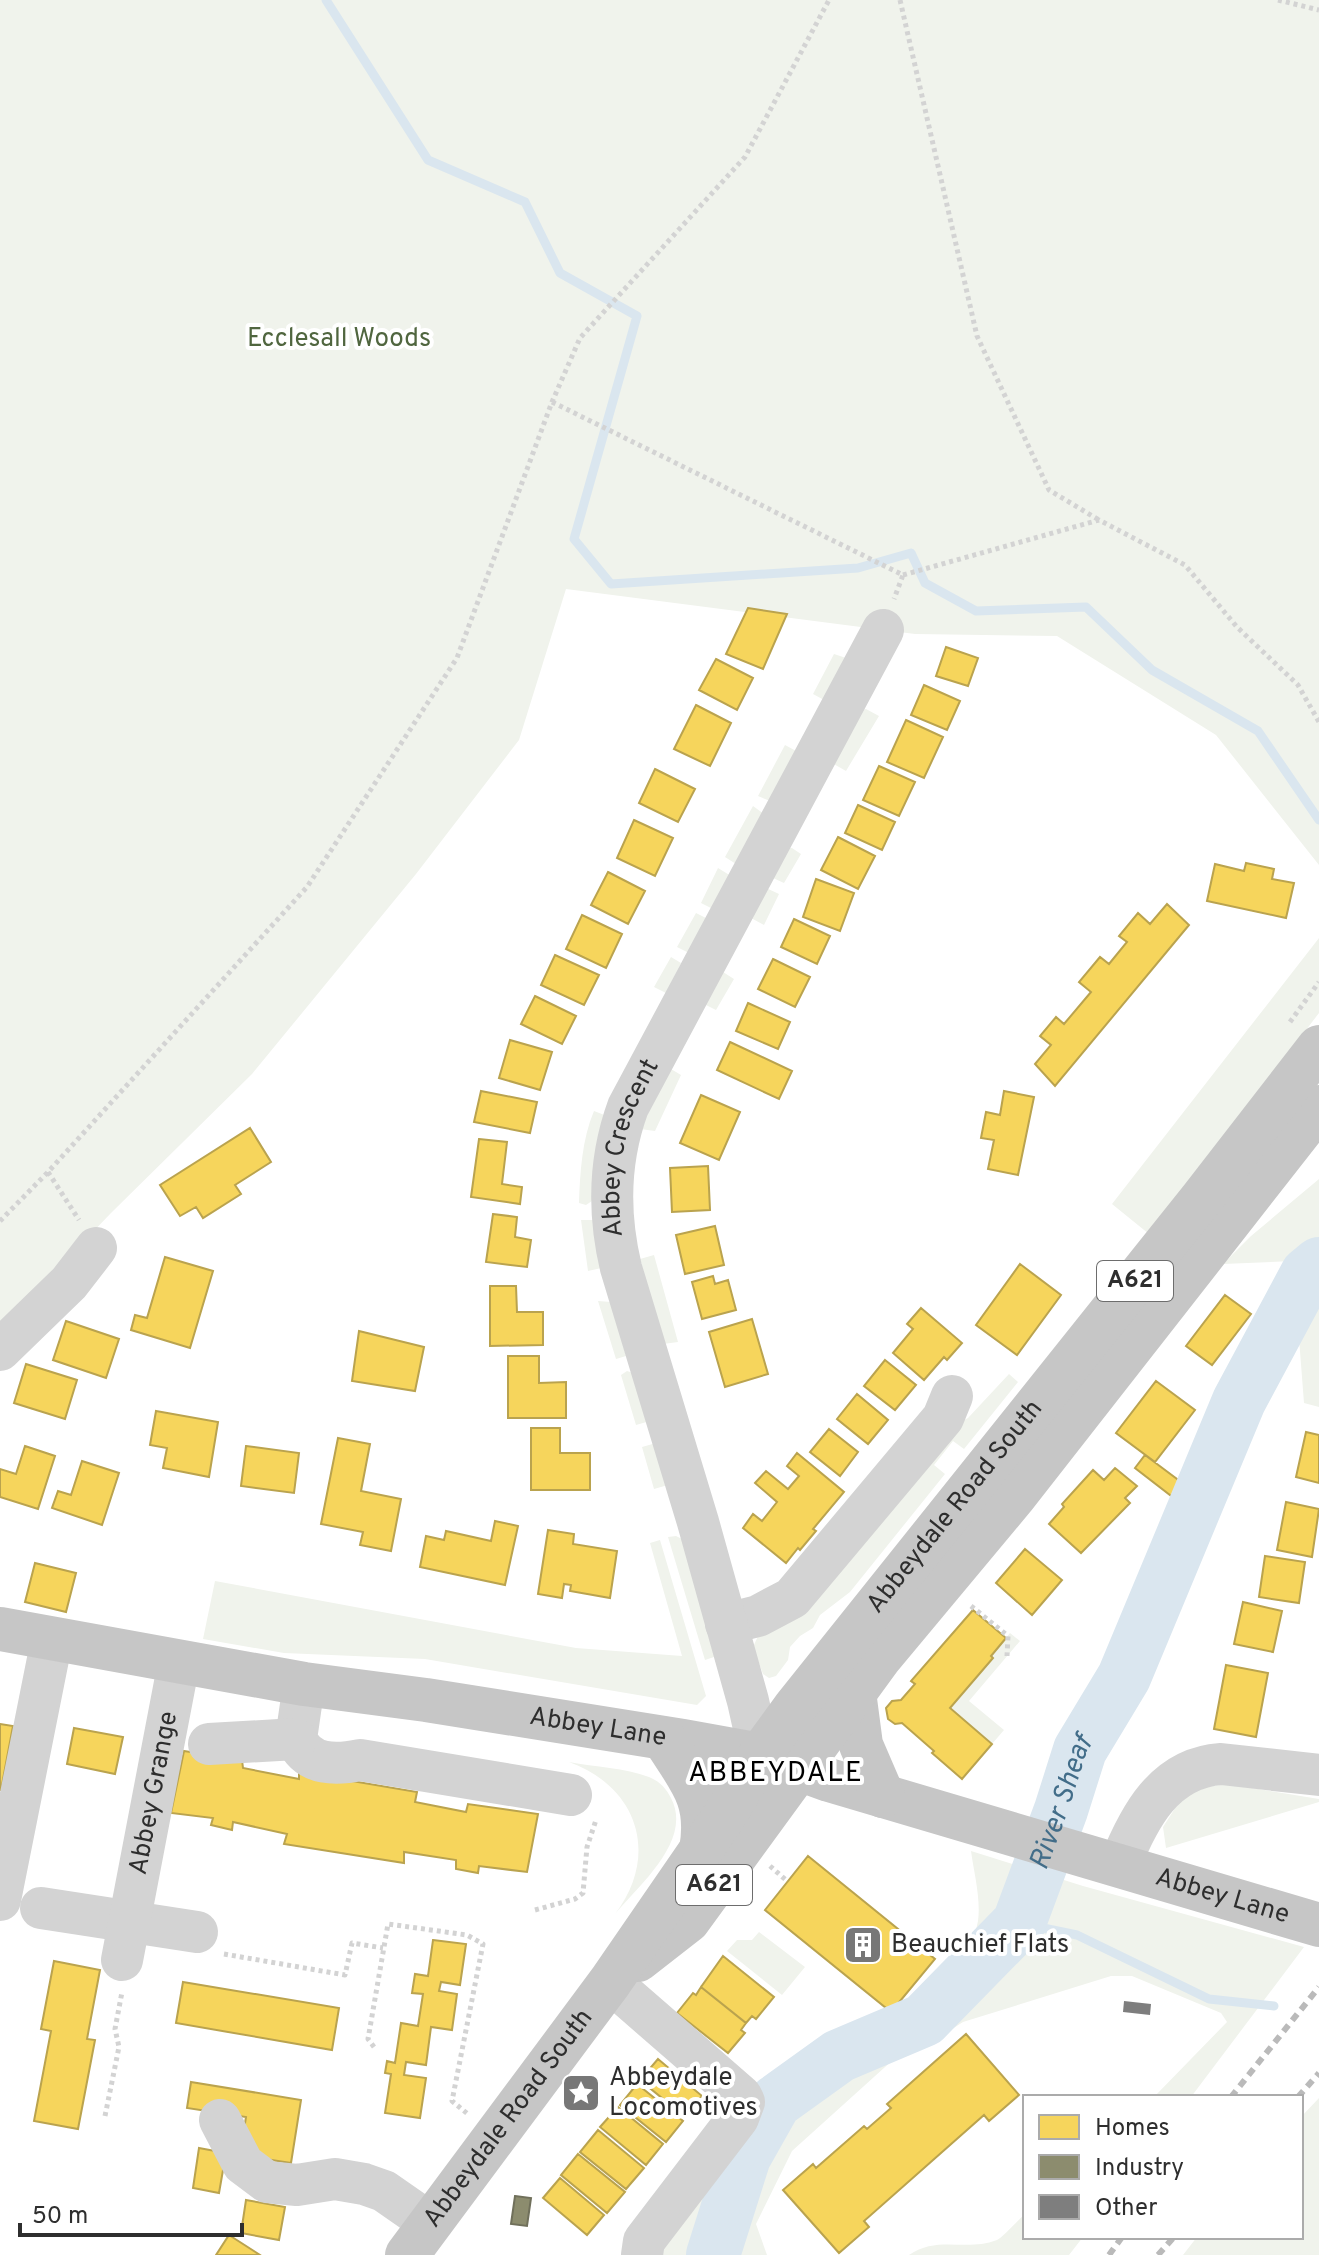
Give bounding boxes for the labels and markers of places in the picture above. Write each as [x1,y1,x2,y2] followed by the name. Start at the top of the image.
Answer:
[842,1924,884,1966] building icon: Beauchief Flats
[891,1929,1069,1962] place label: Beauchief Flats
[609,2062,758,2125] place label: Abbeydale Locomotives
[560,2072,602,2114] place icon: Abbeydale Locomotives

